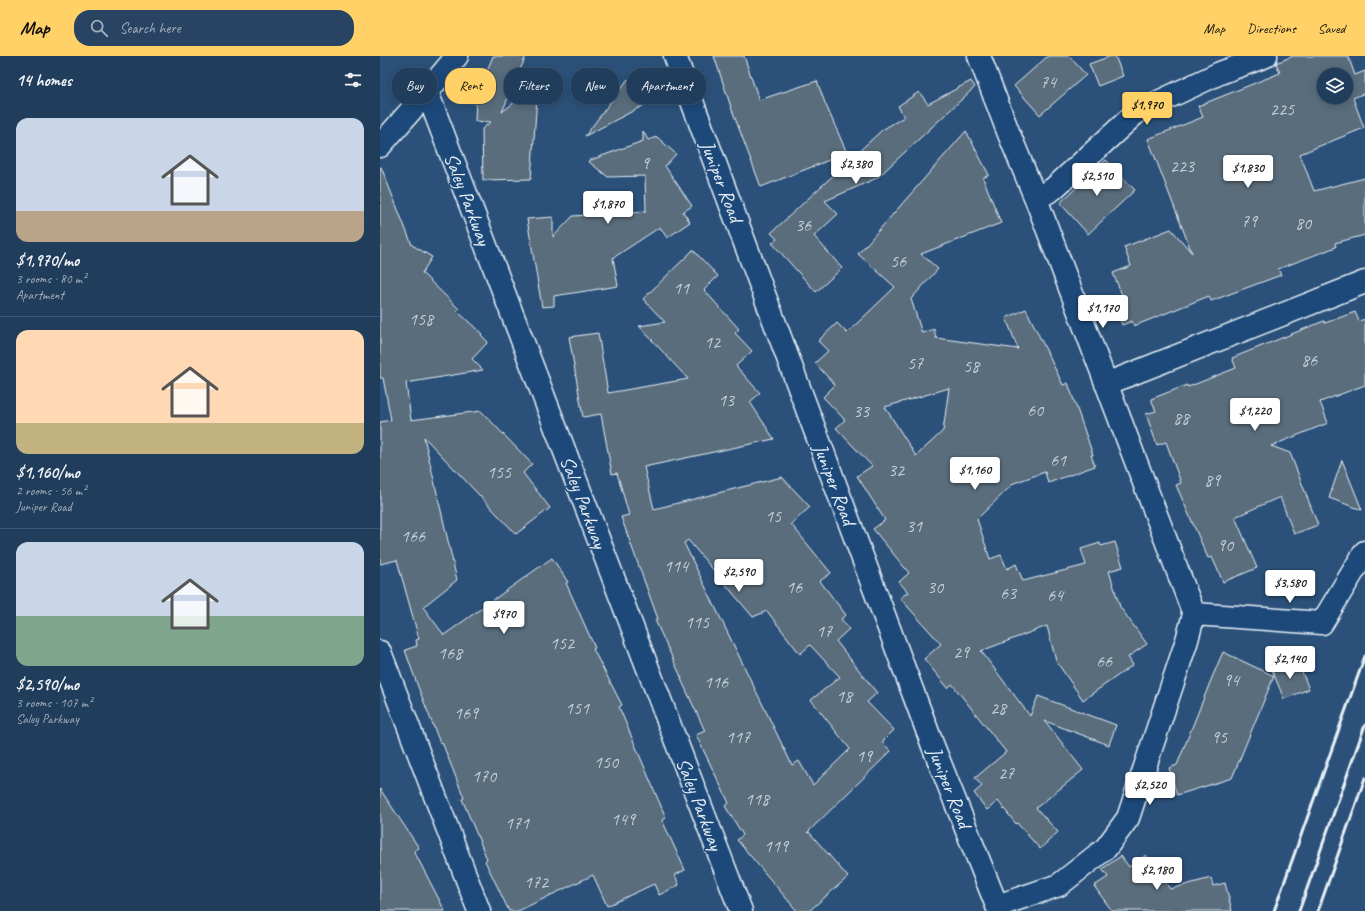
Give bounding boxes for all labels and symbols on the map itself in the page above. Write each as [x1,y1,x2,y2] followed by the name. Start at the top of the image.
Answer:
[1040,71,1058,93] house number: 74
[1114,92,1180,126] pin: $1,970
[1270,98,1295,120] house number: 225
[694,136,750,228] street label: Juniper Road
[439,149,497,251] street label: Saley Parkway
[823,151,889,185] pin: $2,380
[641,152,651,174] house number: 9
[1170,155,1196,177] house number: 223
[1215,155,1281,189] pin: $1,830
[1064,163,1130,197] pin: $2,510
[575,191,641,225] pin: $1,870
[1241,210,1259,232] house number: 79
[1295,212,1313,234] house number: 80
[795,214,812,236] house number: 36
[890,250,907,272] house number: 56
[673,277,690,299] house number: 11
[1070,295,1136,329] pin: $1,170
[409,308,435,330] house number: 158
[704,331,722,353] house number: 12
[1301,349,1318,371] house number: 86
[907,352,924,374] house number: 57
[963,355,981,377] house number: 58
[718,389,736,411] house number: 13
[1222,398,1288,432] pin: $1,220
[1027,399,1045,421] house number: 60
[853,400,871,422] house number: 33
[1173,407,1191,429] house number: 88
[807,439,863,531] street label: Juniper Road
[1050,449,1067,471] house number: 61
[555,452,613,554] street label: Saley Parkway
[942,457,1008,491] pin: $1,160
[888,459,906,481] house number: 32
[487,461,512,483] house number: 155
[1204,469,1222,491] house number: 89
[765,505,782,527] house number: 15
[906,515,923,537] house number: 31
[401,525,426,547] house number: 166
[1217,534,1235,556] house number: 90
[664,555,690,577] house number: 114
[706,559,772,593] pin: $2,590
[1257,570,1323,604] pin: $3,580
[786,576,803,598] house number: 16
[927,576,945,598] house number: 30
[1000,582,1018,604] house number: 63
[1047,584,1065,606] house number: 64
[480,601,528,635] pin: $970
[685,611,710,633] house number: 115
[816,620,833,642] house number: 17
[550,632,576,654] house number: 152
[953,641,971,663] house number: 29
[438,642,464,664] house number: 168
[1257,646,1323,680] pin: $2,140
[1096,650,1113,672] house number: 66
[1223,669,1241,691] house number: 94
[704,671,729,693] house number: 116
[836,685,854,707] house number: 18
[565,697,590,719] house number: 151
[990,697,1008,719] house number: 28
[454,702,480,724] house number: 169
[726,726,751,748] house number: 117
[1211,726,1228,748] house number: 95
[922,742,978,834] street label: Juniper Road
[856,745,874,767] house number: 19
[594,751,620,773] house number: 150
[671,754,729,856] street label: Saley Parkway
[998,762,1015,784] house number: 27
[472,765,498,787] house number: 170
[1117,772,1183,806] pin: $2,520
[745,788,771,810] house number: 118
[611,808,637,830] house number: 149
[505,812,530,834] house number: 171
[764,835,790,857] house number: 119
[1124,857,1190,891] pin: $2,180
[524,871,550,893] house number: 172

